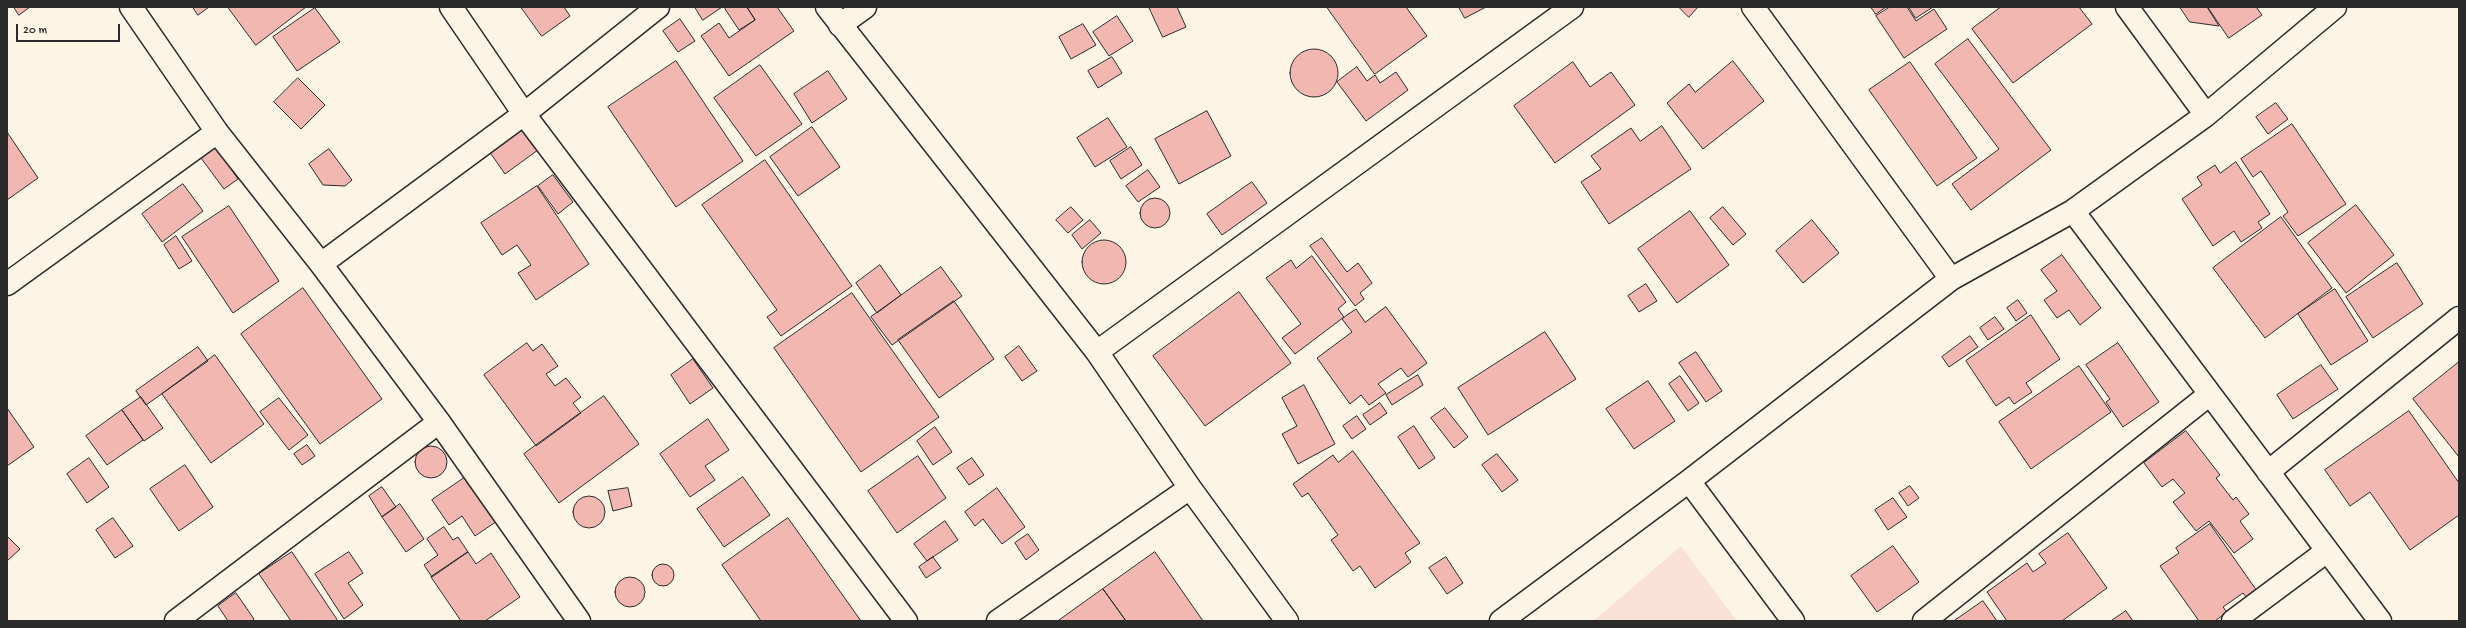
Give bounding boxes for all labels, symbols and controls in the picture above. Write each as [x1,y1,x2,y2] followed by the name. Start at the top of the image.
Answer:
[18,16,122,42] scale bar
[23,24,47,38] text: 20 m

